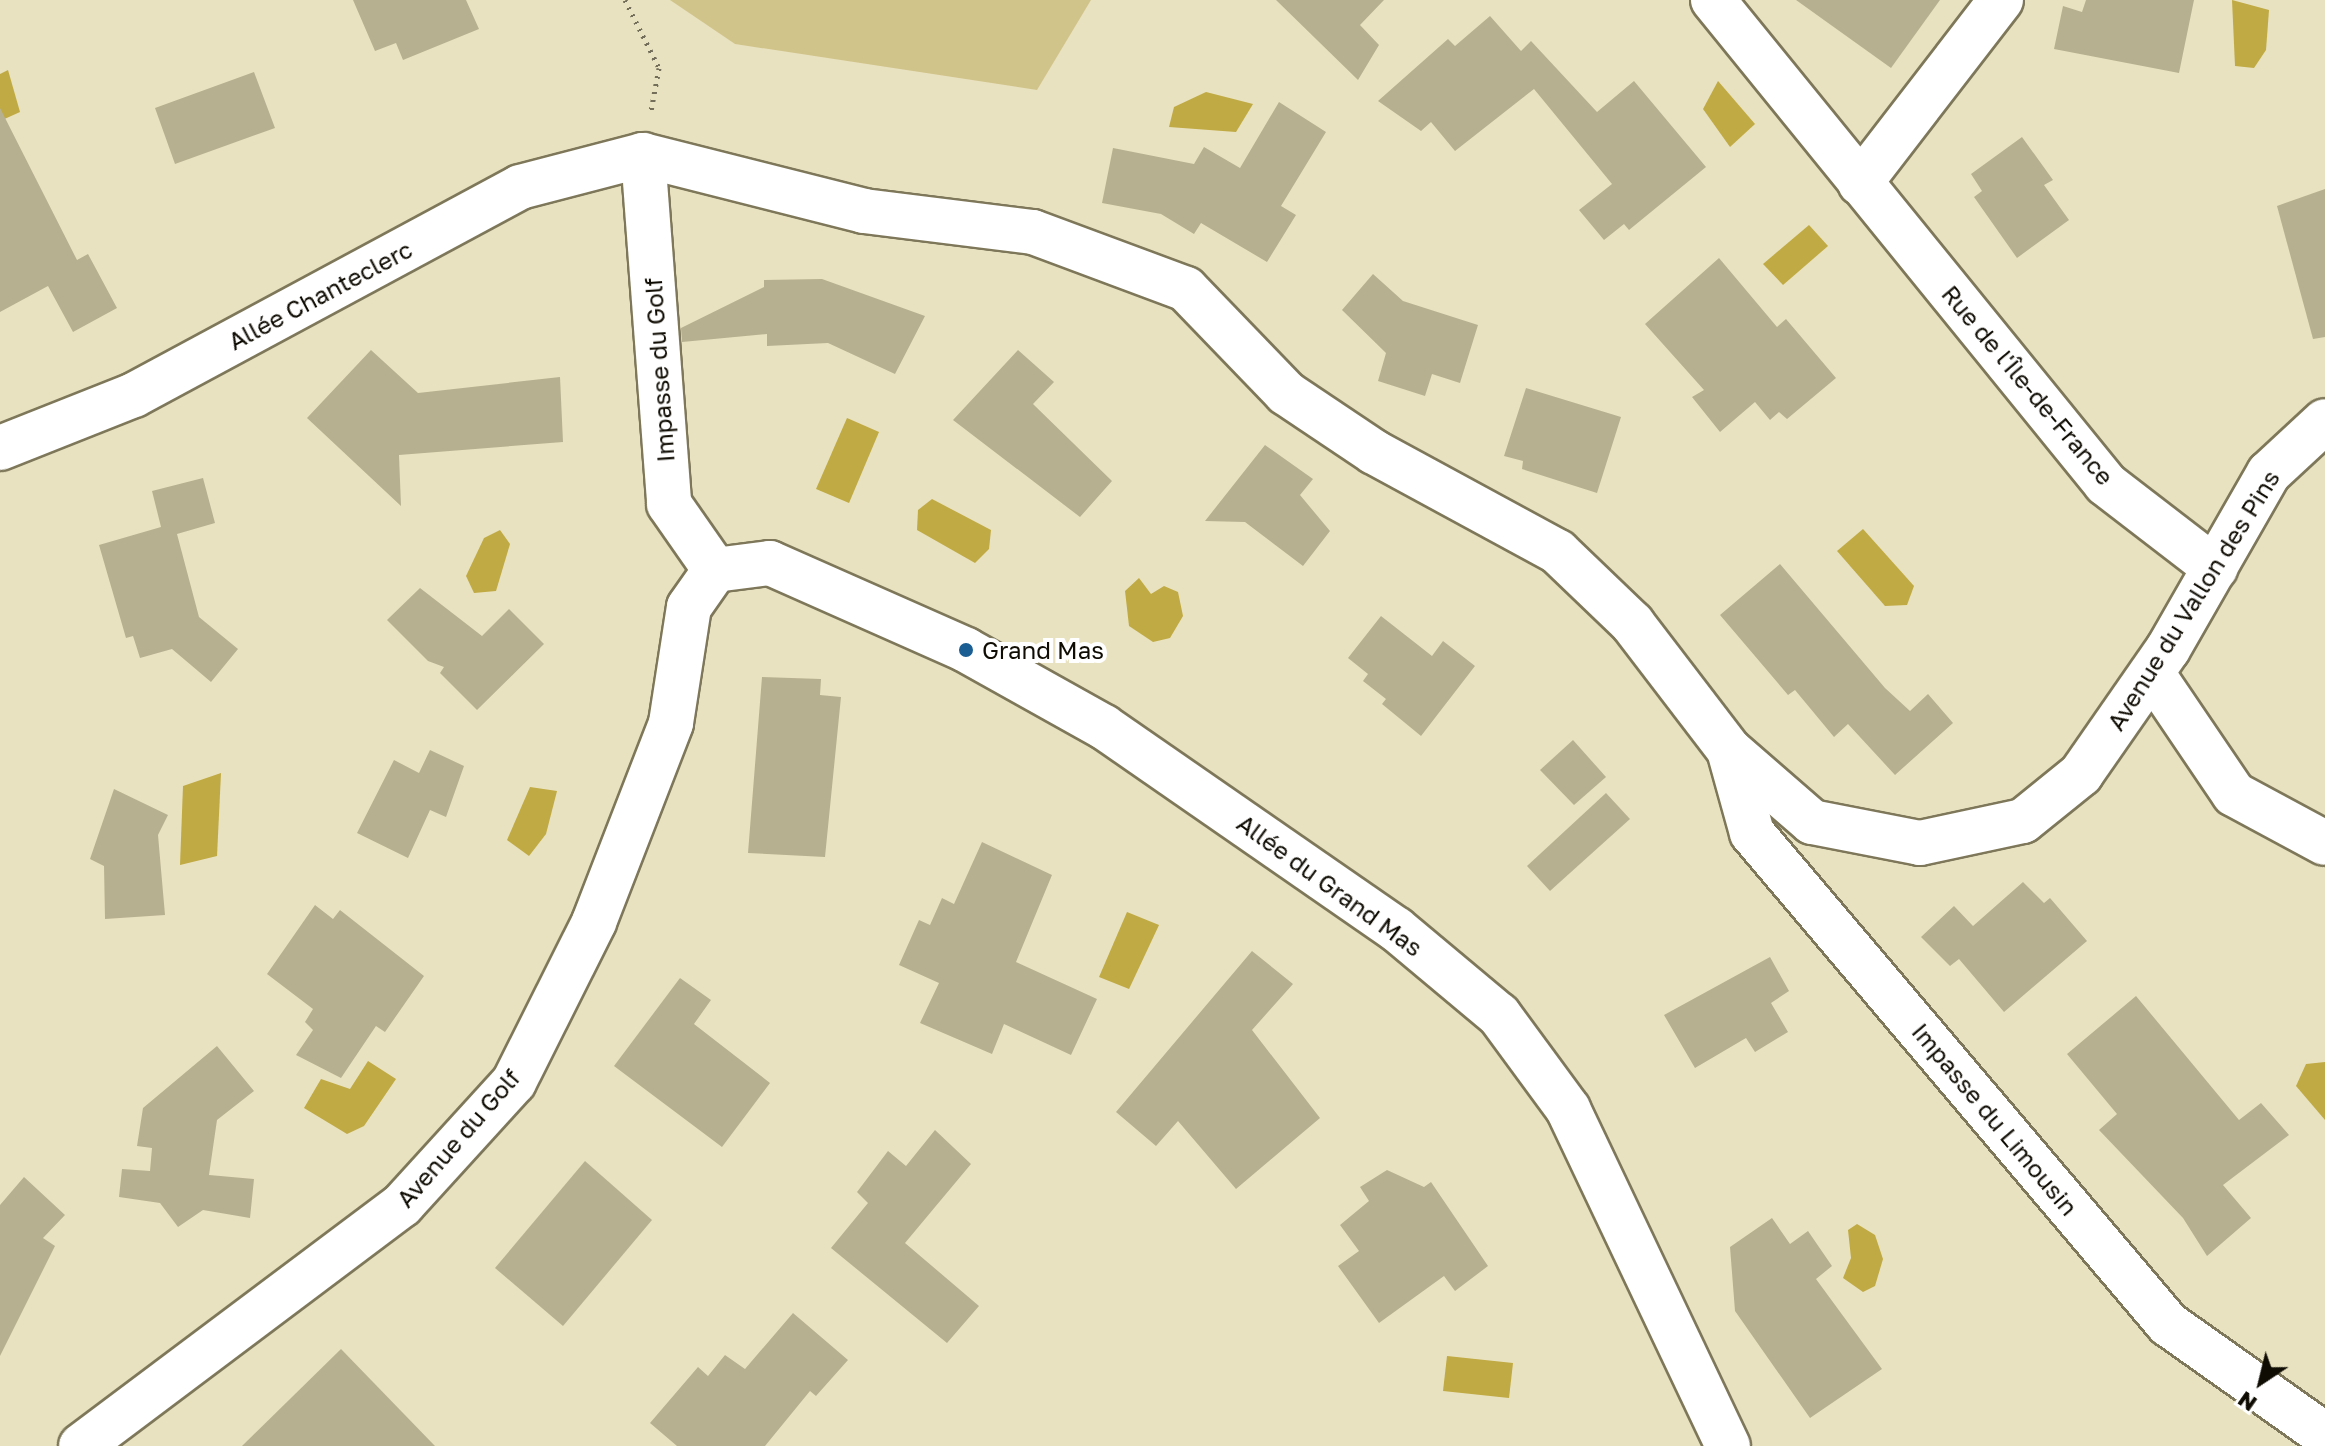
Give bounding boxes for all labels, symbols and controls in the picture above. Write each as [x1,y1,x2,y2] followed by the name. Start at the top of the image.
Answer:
[223,234,417,356] street label: Allée Chanteclerc
[638,277,680,463] street label: Impasse du Golf
[1936,279,2120,491] street label: Rue de l'Île-de-France
[2101,465,2285,735] street label: Avenue du Vallon des Pins
[982,636,1104,664] place label: Grand Mas
[957,641,975,659] marker: Grand Mas
[1232,808,1428,962] street label: Allée du Grand Mas
[1906,1017,2084,1221] street label: Impasse du Limousin
[390,1063,526,1213] street label: Avenue du Golf
[2221,1342,2301,1422] north arrow
[2232,1386,2262,1418] text: N

